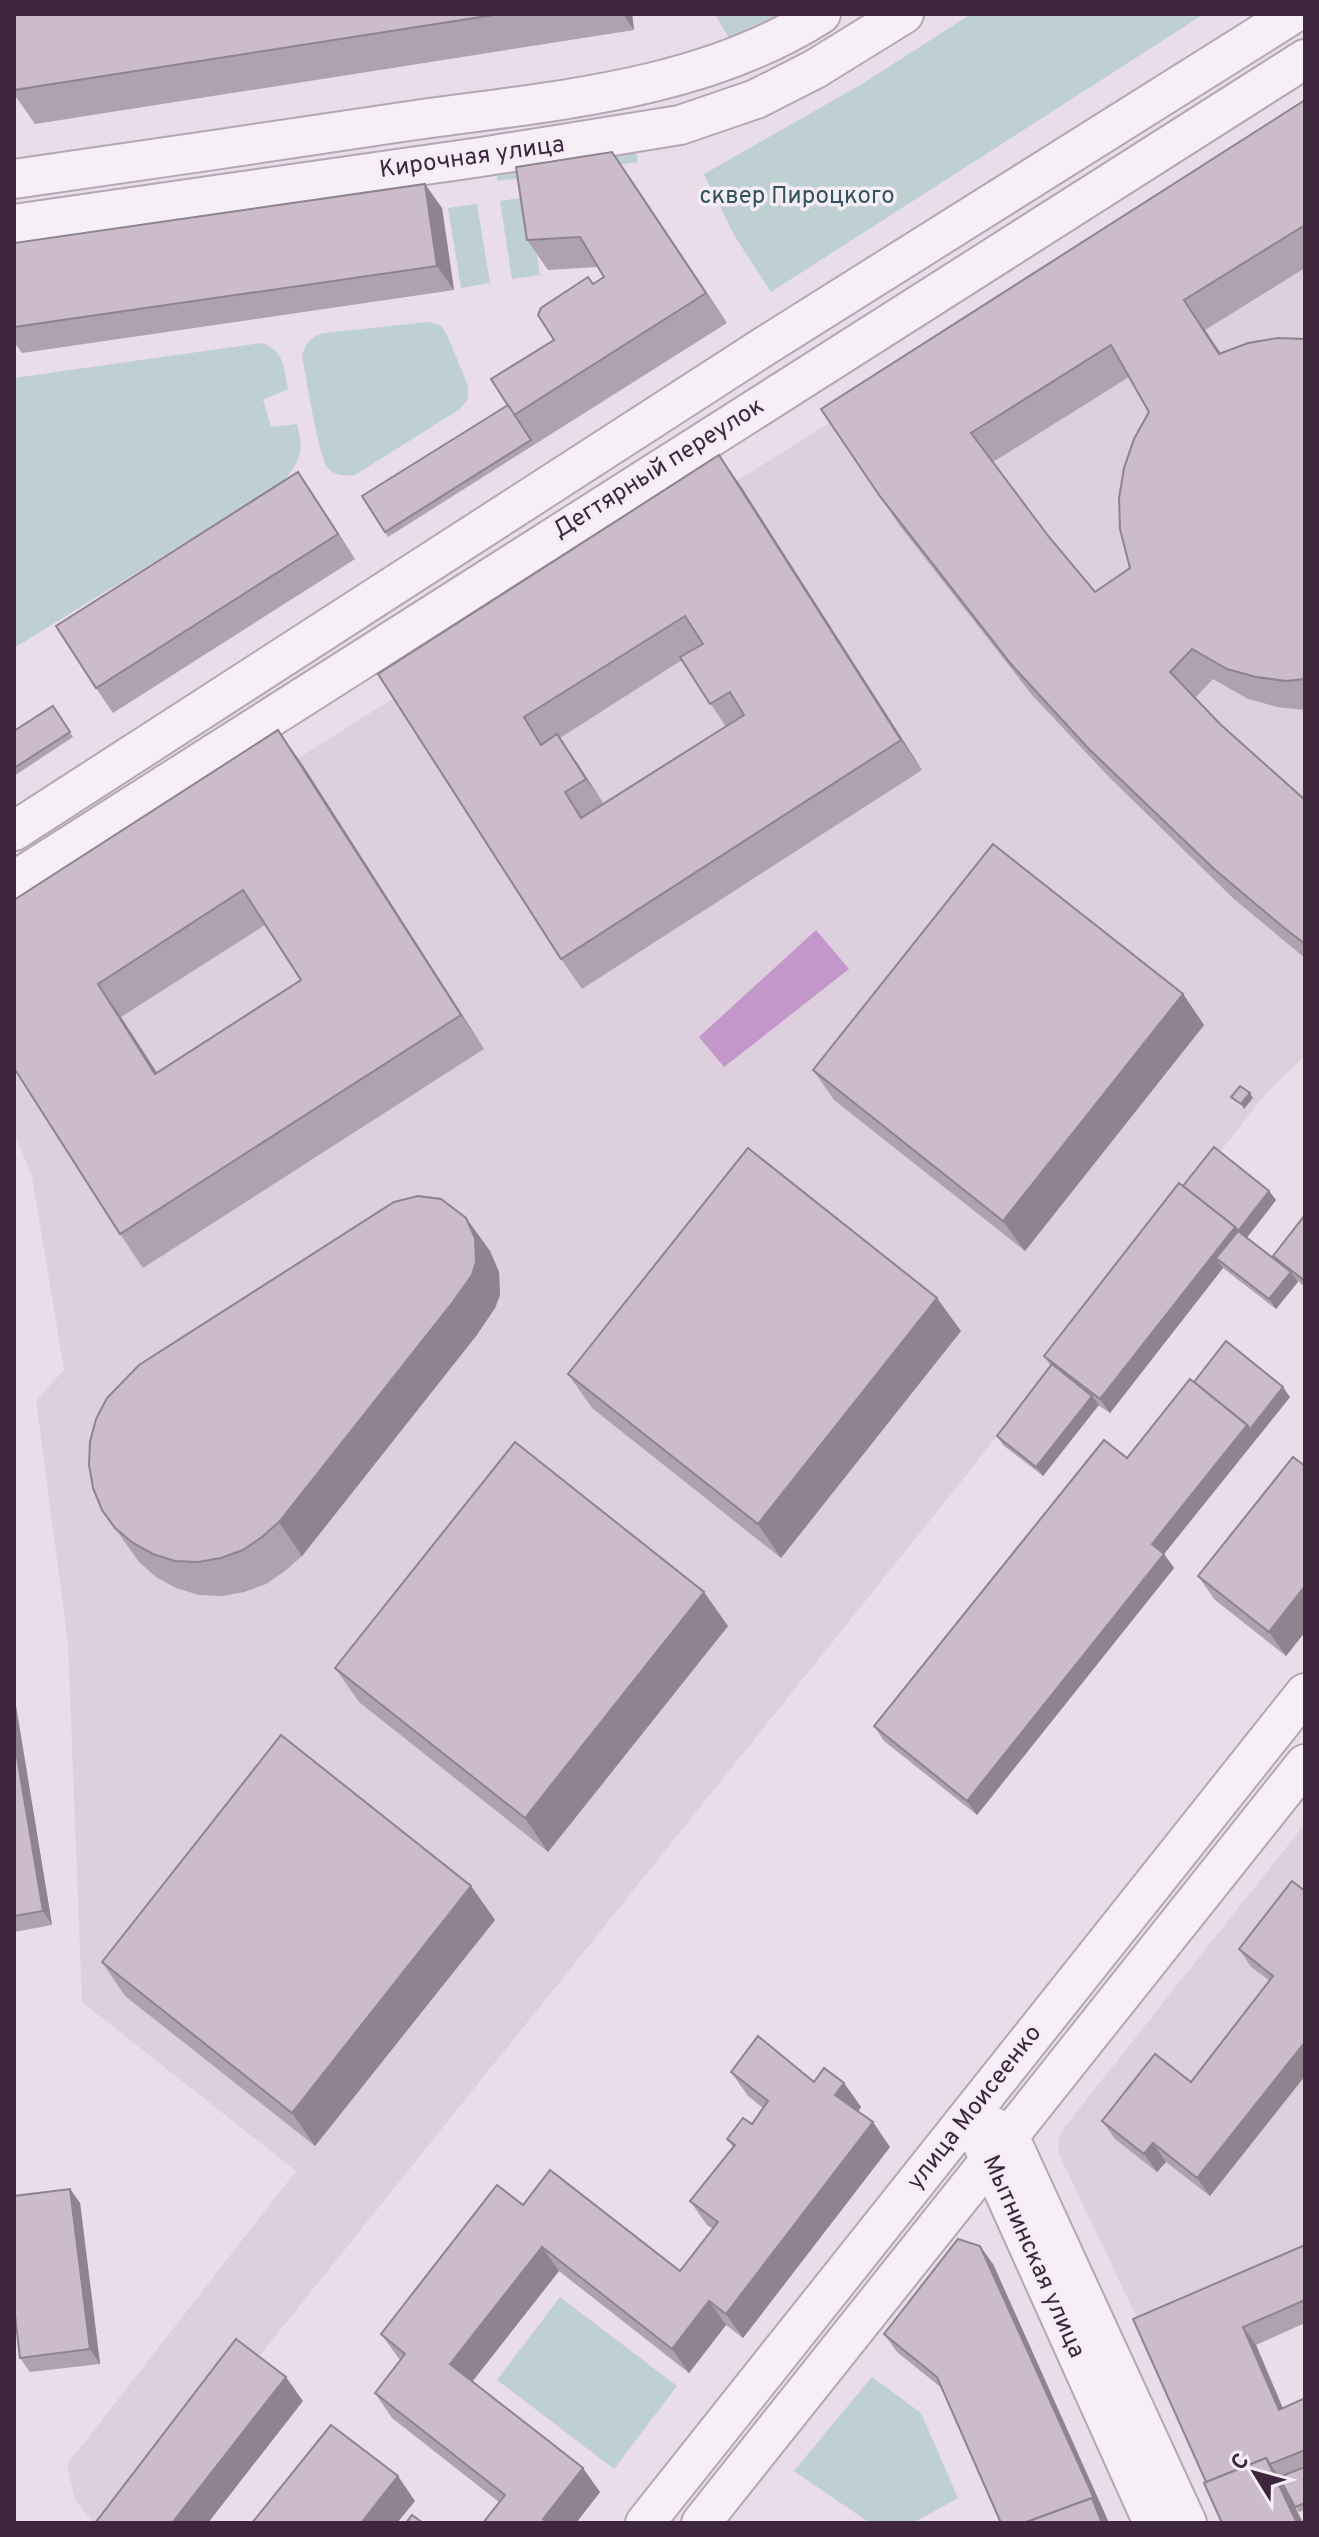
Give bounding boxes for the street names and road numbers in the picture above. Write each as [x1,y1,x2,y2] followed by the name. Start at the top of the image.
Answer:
[378,130,566,186] street label: Кирочная улица
[548,392,770,546] street label: Дегтярный переулок
[901,2019,1049,2197] street label: улица Моисеенко
[975,2151,1091,2363] street label: Мытнинская улица

